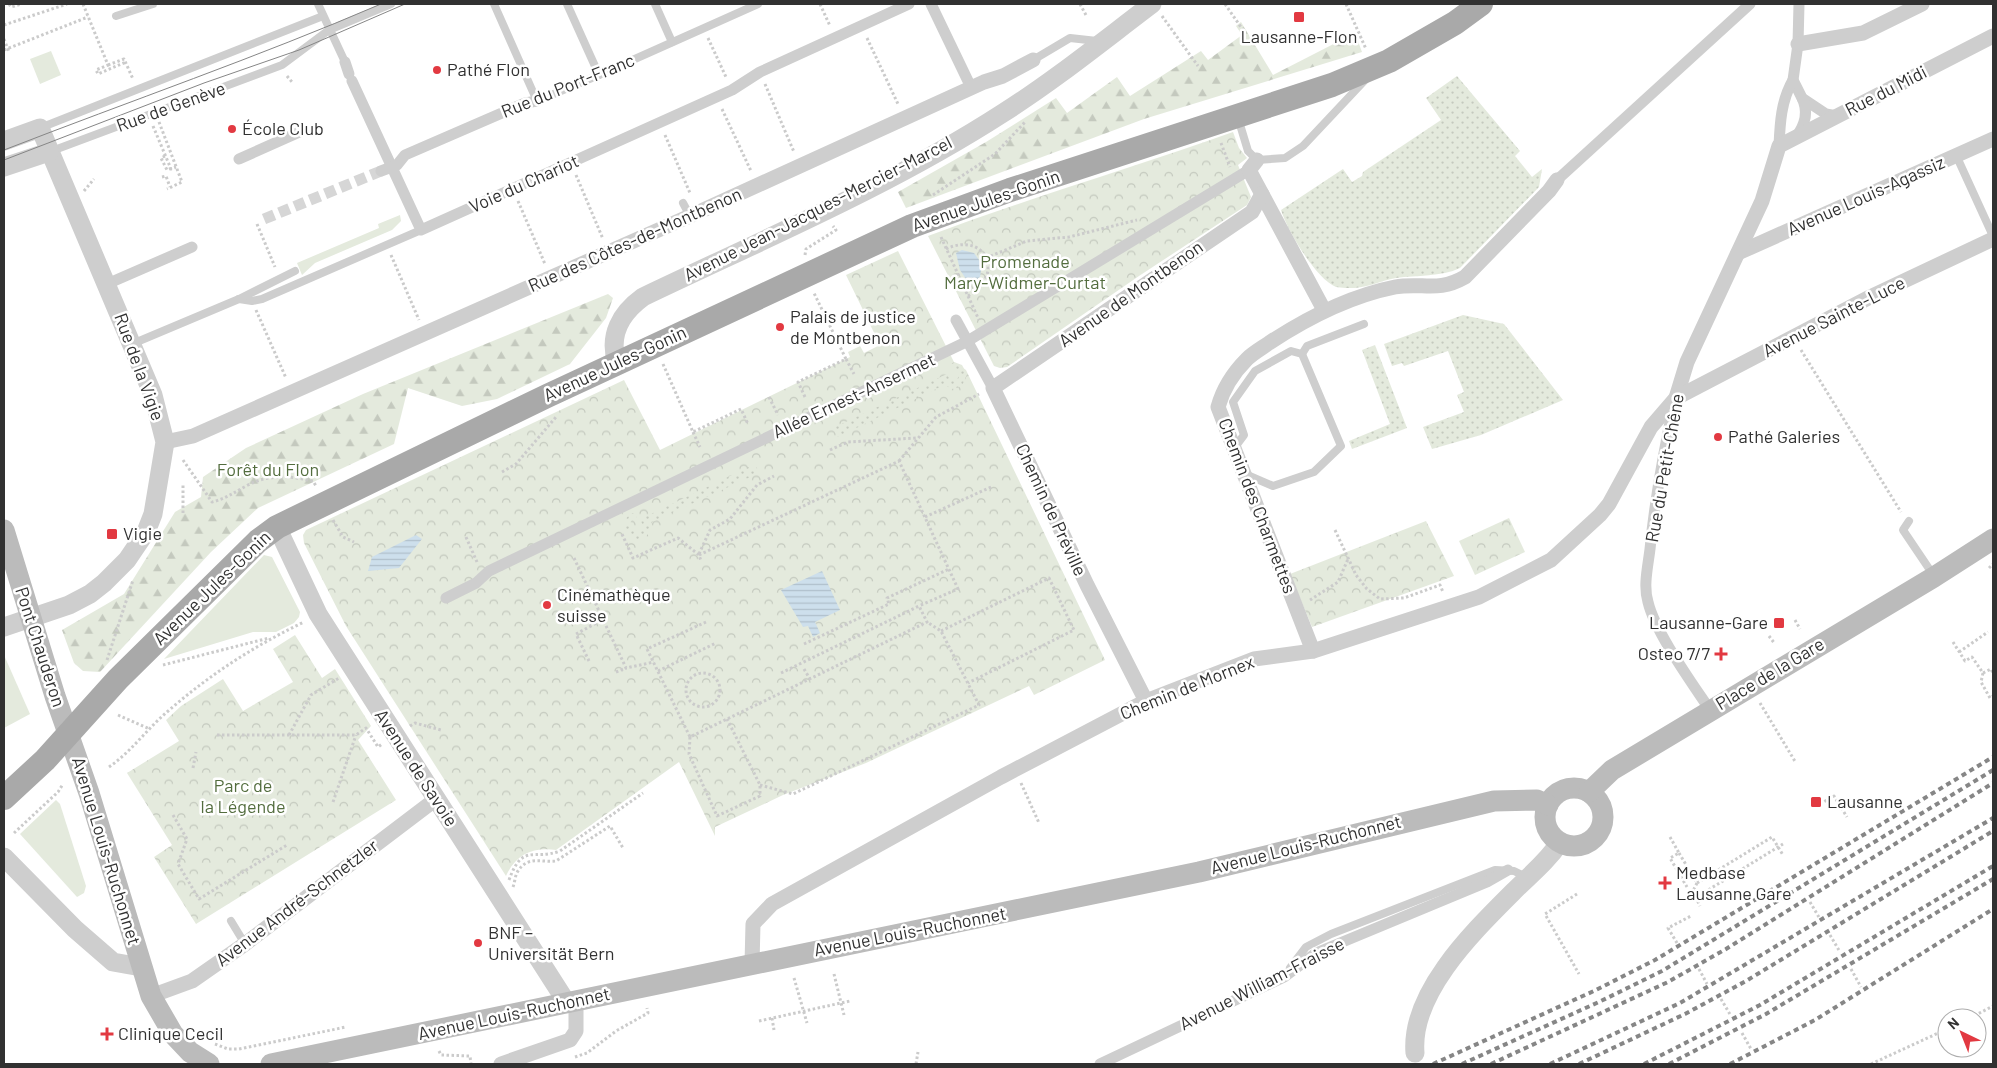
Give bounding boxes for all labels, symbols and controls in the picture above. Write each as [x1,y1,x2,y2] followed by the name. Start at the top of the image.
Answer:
[1292,10,1306,24] marker: Lausanne-Flon
[1241,25,1357,47] place label: Lausanne-Flon
[498,48,638,122] street label: Rue du Port-Franc
[447,58,530,80] place label: Pathé Flon
[1841,60,1930,120] street label: Rue du Midi
[431,64,443,76] marker: Pathé Flon
[113,76,228,136] street label: Rue de Genève
[242,117,324,139] place label: École Club
[226,123,238,135] marker: École Club
[680,131,955,286] street label: Avenue Jean-Jacques-Mercier-Marcel
[465,149,582,217] street label: Voie du Chariot
[1784,150,1948,240] street label: Avenue Louis-Agassiz
[909,164,1063,236] street label: Avenue Jules-Gonin
[525,182,745,296] street label: Rue des Côtes-de-Montbenon
[1054,235,1207,351] street label: Avenue de Montbenon
[944,250,1106,293] park label: Promenade Mary-Widmer-Curtat
[1759,271,1908,361] street label: Avenue Sainte-Luce
[790,305,916,348] place label: Palais de justice de Montbenon
[110,310,170,423] street label: Rue de la Vigie
[540,320,689,406] street label: Avenue Jules-Gonin
[774,321,786,333] marker: Palais de justice de Montbenon
[769,348,938,442] street label: Allée Ernest-Ansermet
[1640,392,1688,544] street label: Rue du Petit-Chêne
[1214,415,1302,596] street label: Chemin des Charmettes
[1728,425,1840,447] place label: Pathé Galeries
[1712,431,1724,443] marker: Pathé Galeries
[1012,440,1092,579] street label: Chemin de Préville
[217,458,319,480] park label: Forêt du Flon
[123,522,162,544] place label: Vigie
[148,526,275,649] street label: Avenue Jules-Gonin
[105,527,119,541] marker: Vigie
[557,583,671,626] place label: Cinémathèque suisse
[11,584,71,709] street label: Pont Chauderon
[541,599,553,611] marker: Cinémathèque suisse
[1649,611,1768,633] place label: Lausanne-Gare
[1772,616,1786,630] marker: Lausanne-Gare
[1711,632,1828,714] street label: Place de la Gare
[1638,642,1710,664] place label: Osteo 7/7
[1714,647,1728,661] marker: Osteo 7/7
[1116,650,1257,724] street label: Chemin de Mornex
[371,705,463,830] street label: Avenue de Savoie
[68,754,146,947] street label: Avenue Louis-Ruchonnet
[201,774,285,817] park label: Parc de la Légende
[1827,790,1903,812] place label: Lausanne
[1809,795,1823,809] marker: Lausanne
[1208,810,1403,878] street label: Avenue Louis-Ruchonnet
[211,834,382,970] street label: Avenue André-Schnetzler
[1676,861,1792,904] place label: Medbase Lausanne Gare
[1658,876,1672,890] marker: Medbase Lausanne Gare
[812,902,1008,960] street label: Avenue Louis-Ruchonnet
[488,921,615,964] place label: BNF – Universität Bern
[1175,932,1348,1034] street label: Avenue William-Fraisse
[472,937,484,949] marker: BNF – Universität Bern
[416,982,612,1044] street label: Avenue Louis-Ruchonnet
[1937,1008,1987,1058] north arrow
[1944,1014,1962,1033] text: N
[118,1022,223,1044] place label: Clinique Cecil
[100,1027,114,1041] marker: Clinique Cecil

